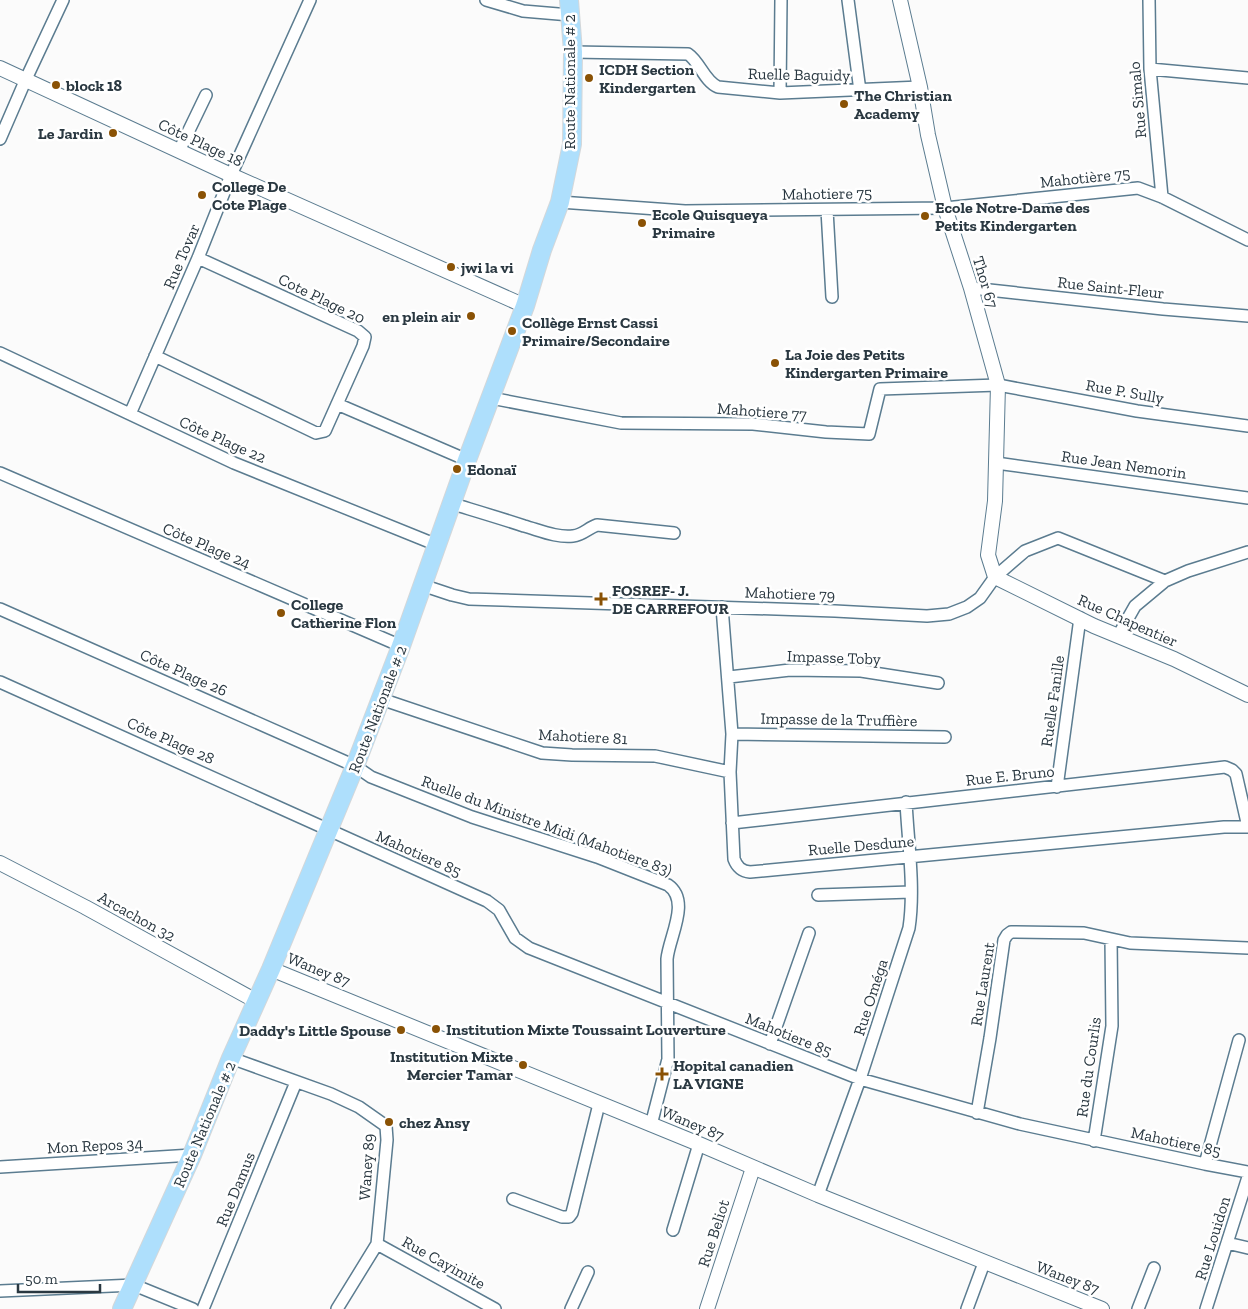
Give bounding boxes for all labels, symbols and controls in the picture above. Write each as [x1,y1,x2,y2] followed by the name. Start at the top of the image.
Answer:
[560,14,579,150] street label: Route Nationale # 2
[599,60,696,97] place label: ICDH Section Kindergarten
[1125,61,1150,139] street label: Rue Simalo
[748,64,851,85] street label: Ruelle Baguidy
[583,72,595,84] marker: ICDH Section Kindergarten
[65,76,123,95] place label: block 18
[50,79,62,91] marker: block 18
[854,86,952,123] place label: The Christian Academy
[838,98,850,110] marker: The Christian Academy
[155,115,246,170] street label: Côte Plage 18
[38,124,104,143] place label: Le Jardin
[107,127,119,139] marker: Le Jardin
[1039,163,1131,192] street label: Mahotière 75
[212,177,287,214] place label: College De Cote Plage
[782,183,872,204] street label: Mahotiere 75
[196,189,208,201] marker: College De Cote Plage
[935,198,1090,235] place label: Ecole Notre-Dame des Petits Kindergarten
[652,205,768,242] place label: Ecole Quisqueya Primaire
[919,210,931,222] marker: Ecole Notre-Dame des Petits Kindergarten
[636,217,648,229] marker: Ecole Quisqueya Primaire
[159,220,204,292] street label: Rue Tovar
[969,254,1003,311] street label: Thor 67
[460,258,514,277] place label: jwi la vi
[445,261,457,273] marker: jwi la vi
[275,269,368,328] street label: Cote Plage 20
[1057,272,1166,303] street label: Rue Saint-Fleur
[382,307,461,326] place label: en plein air
[465,310,477,322] marker: en plein air
[522,313,670,350] place label: Collège Ernst Cassi Primaire/Secondaire
[506,325,518,337] marker: Collège Ernst Cassi Primaire/Secondaire
[785,345,948,382] place label: La Joie des Petits Kindergarten Primaire
[769,357,781,369] marker: La Joie des Petits Kindergarten Primaire
[1084,375,1166,408] street label: Rue P. Sully
[717,399,808,424] street label: Mahotiere 77
[176,412,269,467] street label: Côte Plage 22
[1060,446,1188,483] street label: Rue Jean Nemorin
[467,460,517,479] place label: Edonaï
[451,463,463,475] marker: Edonaï
[160,518,254,573] street label: Côte Plage 24
[612,581,730,618] place label: FOSREF- J. DE CARREFOUR
[744,582,836,605] street label: Mahotiere 79
[1075,590,1181,651] street label: Rue Chapentier
[594,592,608,606] marker: FOSREF- J. DE CARREFOUR
[291,595,397,632] place label: College Catherine Flon
[275,607,287,619] marker: College Catherine Flon
[344,643,411,776] street label: Route Nationale # 2
[137,645,230,700] street label: Côte Plage 26
[787,646,882,669] street label: Impasse Toby
[1037,654,1068,748] street label: Ruelle Fanille
[760,709,918,730] street label: Impasse de la Truffière
[124,713,217,768] street label: Côte Plage 28
[538,725,628,748] street label: Mahotiere 81
[965,761,1055,790] street label: Rue E. Bruno
[419,771,675,880] street label: Ruelle du Ministre Midi (Mahotiere 83)
[373,826,464,881] street label: Mahotiere 85
[807,831,915,860] street label: Ruelle Desdune
[95,887,179,946] street label: Arcachon 32
[966,941,999,1027] street label: Rue Laurent
[285,948,353,991] street label: Waney 87
[849,956,892,1038] street label: Rue Oméga
[743,1009,835,1060] street label: Mahotiere 85
[1072,1016,1105,1119] street label: Rue du Courlis
[446,1020,726,1039] place label: Institution Mixte Toussaint Louverture
[239,1021,391,1040] place label: Daddy's Little Spouse
[430,1023,442,1035] marker: Institution Mixte Toussaint Louverture
[395,1024,407,1036] marker: Daddy's Little Spouse
[390,1047,513,1084] place label: Institution Mixte Mercier Tamar
[673,1056,794,1093] place label: Hopital canadien LA VIGNE
[169,1058,240,1190] street label: Route Nationale # 2
[517,1059,529,1071] marker: Institution Mixte Mercier Tamar
[655,1067,669,1081] marker: Hopital canadien LA VIGNE
[659,1102,727,1145] street label: Waney 87
[399,1113,470,1132] place label: chez Ansy
[383,1116,395,1128] marker: chez Ansy
[1129,1123,1223,1160] street label: Mahotiere 85
[47,1133,144,1158] street label: Mon Repos 34
[355,1133,378,1201] street label: Waney 89
[212,1149,259,1229] street label: Rue Damus
[1191,1193,1234,1282] street label: Rue Louidon
[694,1197,733,1269] street label: Rue Beliot
[399,1232,489,1293] street label: Rue Cayimite
[1034,1257,1102,1298] street label: Waney 87
[18,1262,100,1294] scale bar
[25,1270,58,1288] text: 50 m

